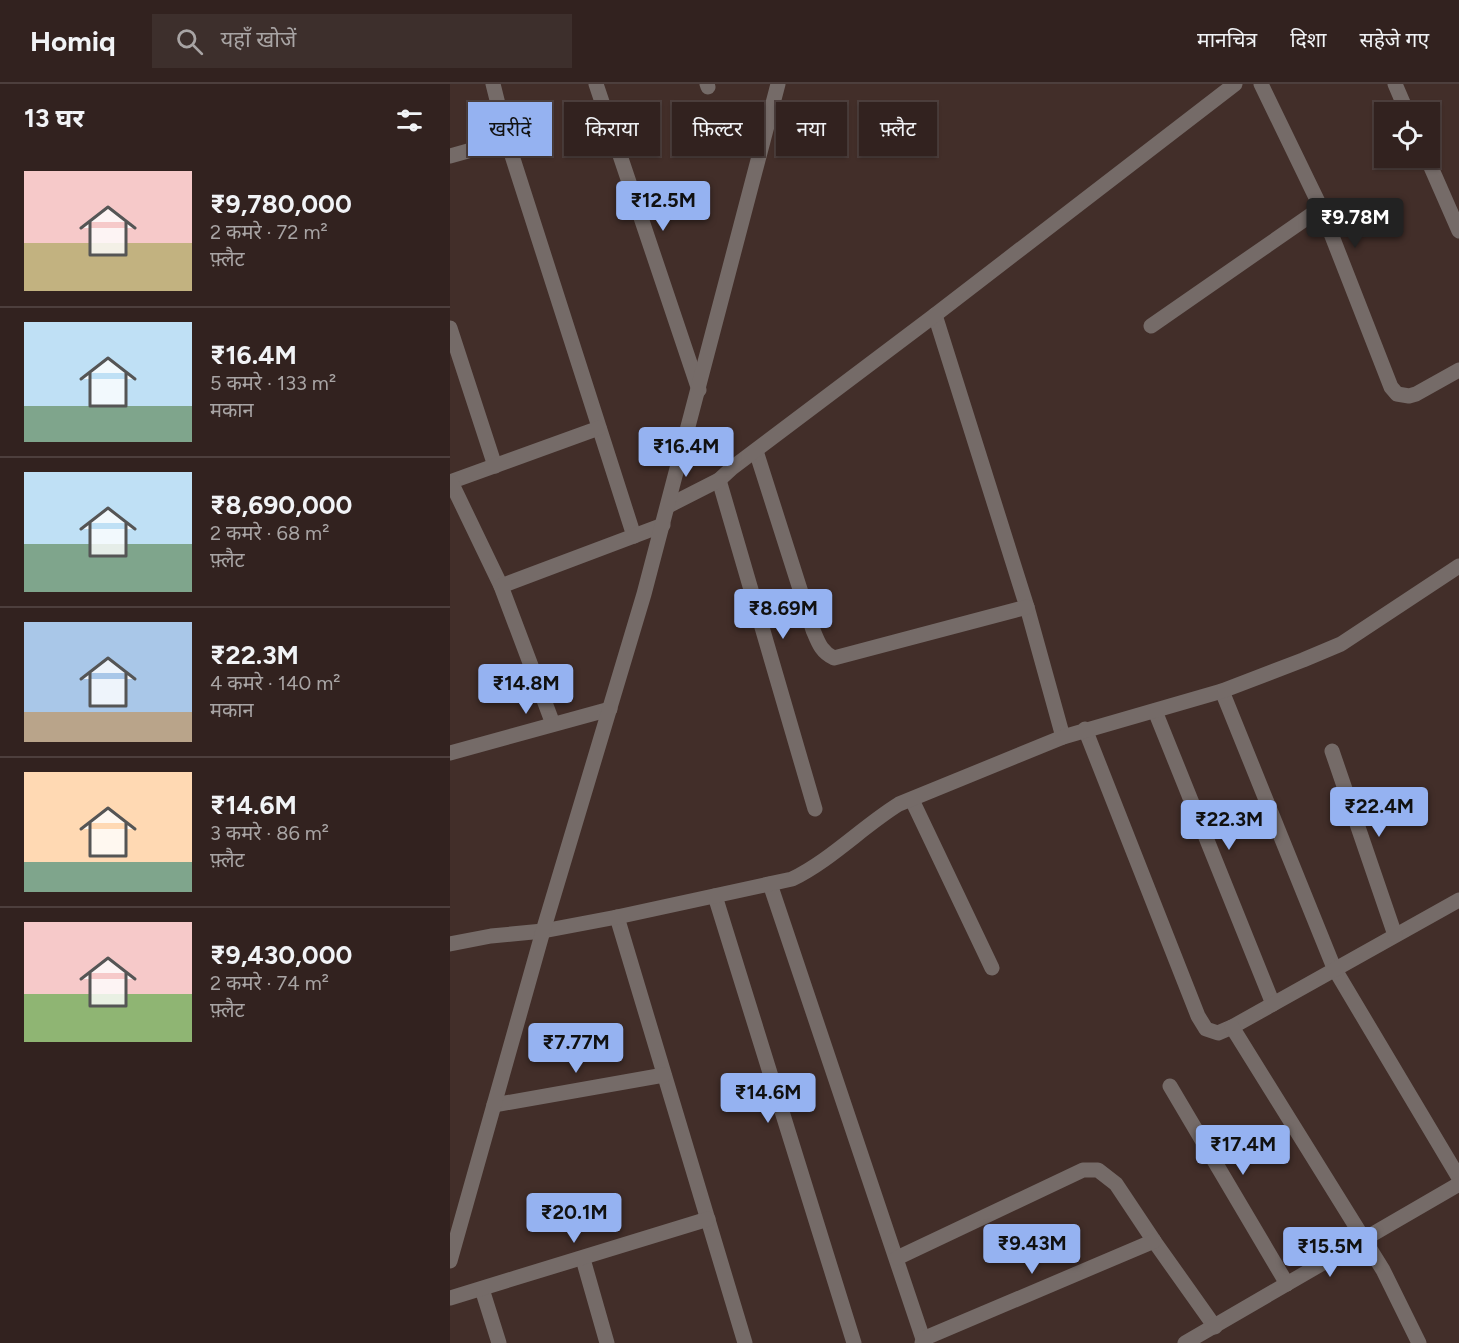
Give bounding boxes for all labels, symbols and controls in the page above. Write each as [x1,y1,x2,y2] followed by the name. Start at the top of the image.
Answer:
[152,14,572,68] search box
[30,24,116,58] text: Homiq
[173,25,206,58] icon: search
[221,26,296,53] text: यहाँ खोजें
[1197,27,1257,52] text: मानचित्र
[1290,27,1326,52] text: दिशा
[1359,27,1429,52] text: सहेजे गए
[24,102,84,134] text: 13 घर
[468,102,552,156] chip: खरीदें
[564,102,660,156] chip: किराया
[672,102,764,156] chip: फ़िल्टर
[776,102,847,156] chip: नया
[859,102,937,156] chip: फ़्लैट
[1374,102,1440,168] map controls
[1374,102,1440,168] button: locate
[393,104,426,137] icon: filters
[614,181,712,232] pin: ₹12.5M
[210,188,352,220] text: ₹9,780,000
[630,188,696,212] text: ₹12.5M
[72,195,144,267] icon: home
[1306,198,1404,249] pin: ₹9.78M
[1320,205,1390,229] text: ₹9.78M
[210,220,328,244] text: 2 कमरे · 72 m²
[210,247,245,271] text: फ़्लैट
[210,339,297,371] text: ₹16.4M
[72,346,144,418] icon: home
[210,371,336,395] text: 5 कमरे · 133 m²
[210,398,254,422] text: मकान
[637,427,735,478] pin: ₹16.4M
[653,434,719,458] text: ₹16.4M
[210,489,352,521] text: ₹8,690,000
[72,496,144,568] icon: home
[210,521,329,545] text: 2 कमरे · 68 m²
[210,548,245,572] text: फ़्लैट
[734,589,832,640] pin: ₹8.69M
[748,596,818,620] text: ₹8.69M
[210,639,299,671] text: ₹22.3M
[72,646,144,718] icon: home
[477,664,575,715] pin: ₹14.8M
[210,671,341,695] text: 4 कमरे · 140 m²
[492,671,560,695] text: ₹14.8M
[210,698,254,722] text: मकान
[1330,787,1428,838] pin: ₹22.4M
[210,789,297,821] text: ₹14.6M
[1344,794,1414,818] text: ₹22.4M
[72,796,144,868] icon: home
[1180,800,1278,851] pin: ₹22.3M
[1195,807,1263,831] text: ₹22.3M
[210,821,329,845] text: 3 कमरे · 86 m²
[210,848,245,872] text: फ़्लैट
[210,939,352,971] text: ₹9,430,000
[72,946,144,1018] icon: home
[210,971,329,995] text: 2 कमरे · 74 m²
[210,998,245,1022] text: फ़्लैट
[527,1023,625,1074] pin: ₹7.77M
[542,1030,610,1054] text: ₹7.77M
[719,1073,817,1124] pin: ₹14.6M
[735,1080,801,1104] text: ₹14.6M
[1194,1125,1292,1176] pin: ₹17.4M
[1210,1132,1276,1156] text: ₹17.4M
[525,1193,623,1244] pin: ₹20.1M
[540,1200,608,1224] text: ₹20.1M
[983,1224,1081,1275] pin: ₹9.43M
[1281,1227,1379,1278] pin: ₹15.5M
[997,1231,1067,1255] text: ₹9.43M
[1297,1234,1363,1258] text: ₹15.5M

